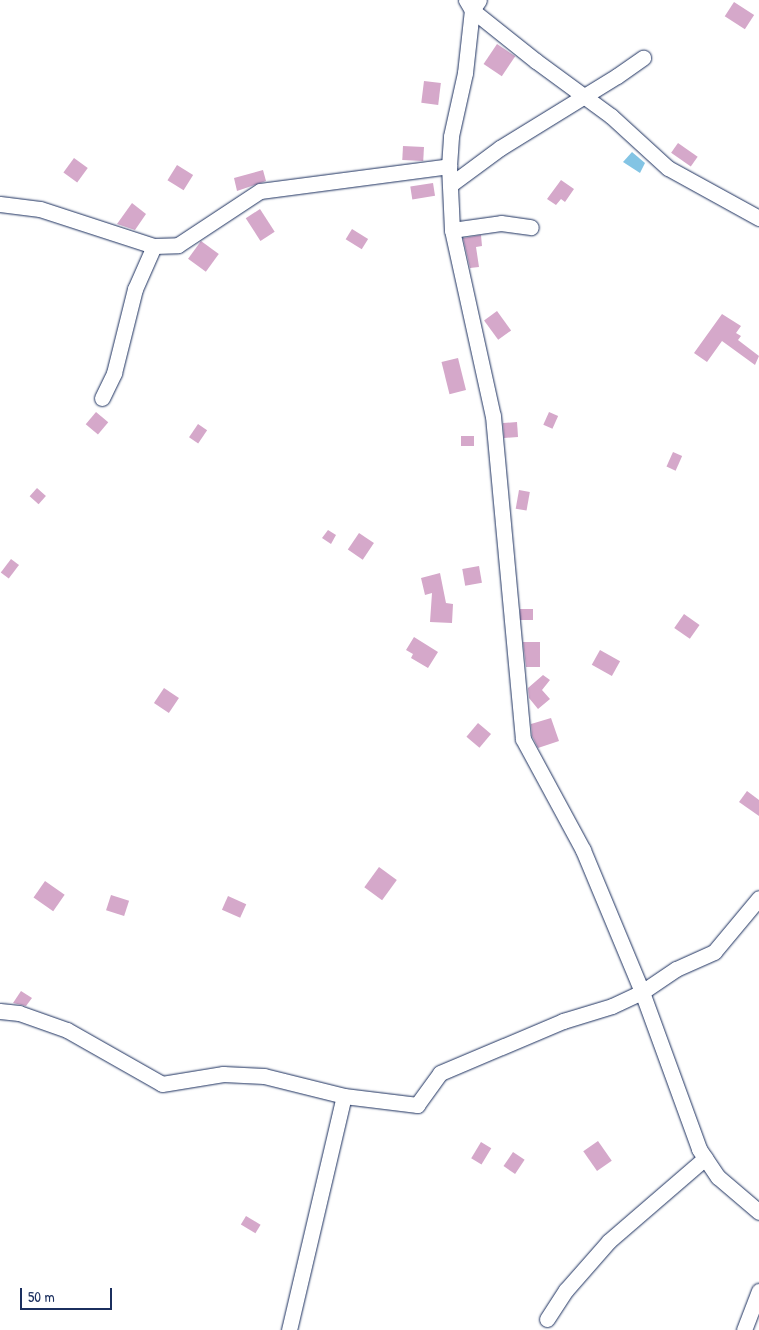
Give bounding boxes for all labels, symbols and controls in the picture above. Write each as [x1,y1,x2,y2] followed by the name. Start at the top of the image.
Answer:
[22,1278,115,1310] scale bar
[28,1286,55,1307] text: 50 m

